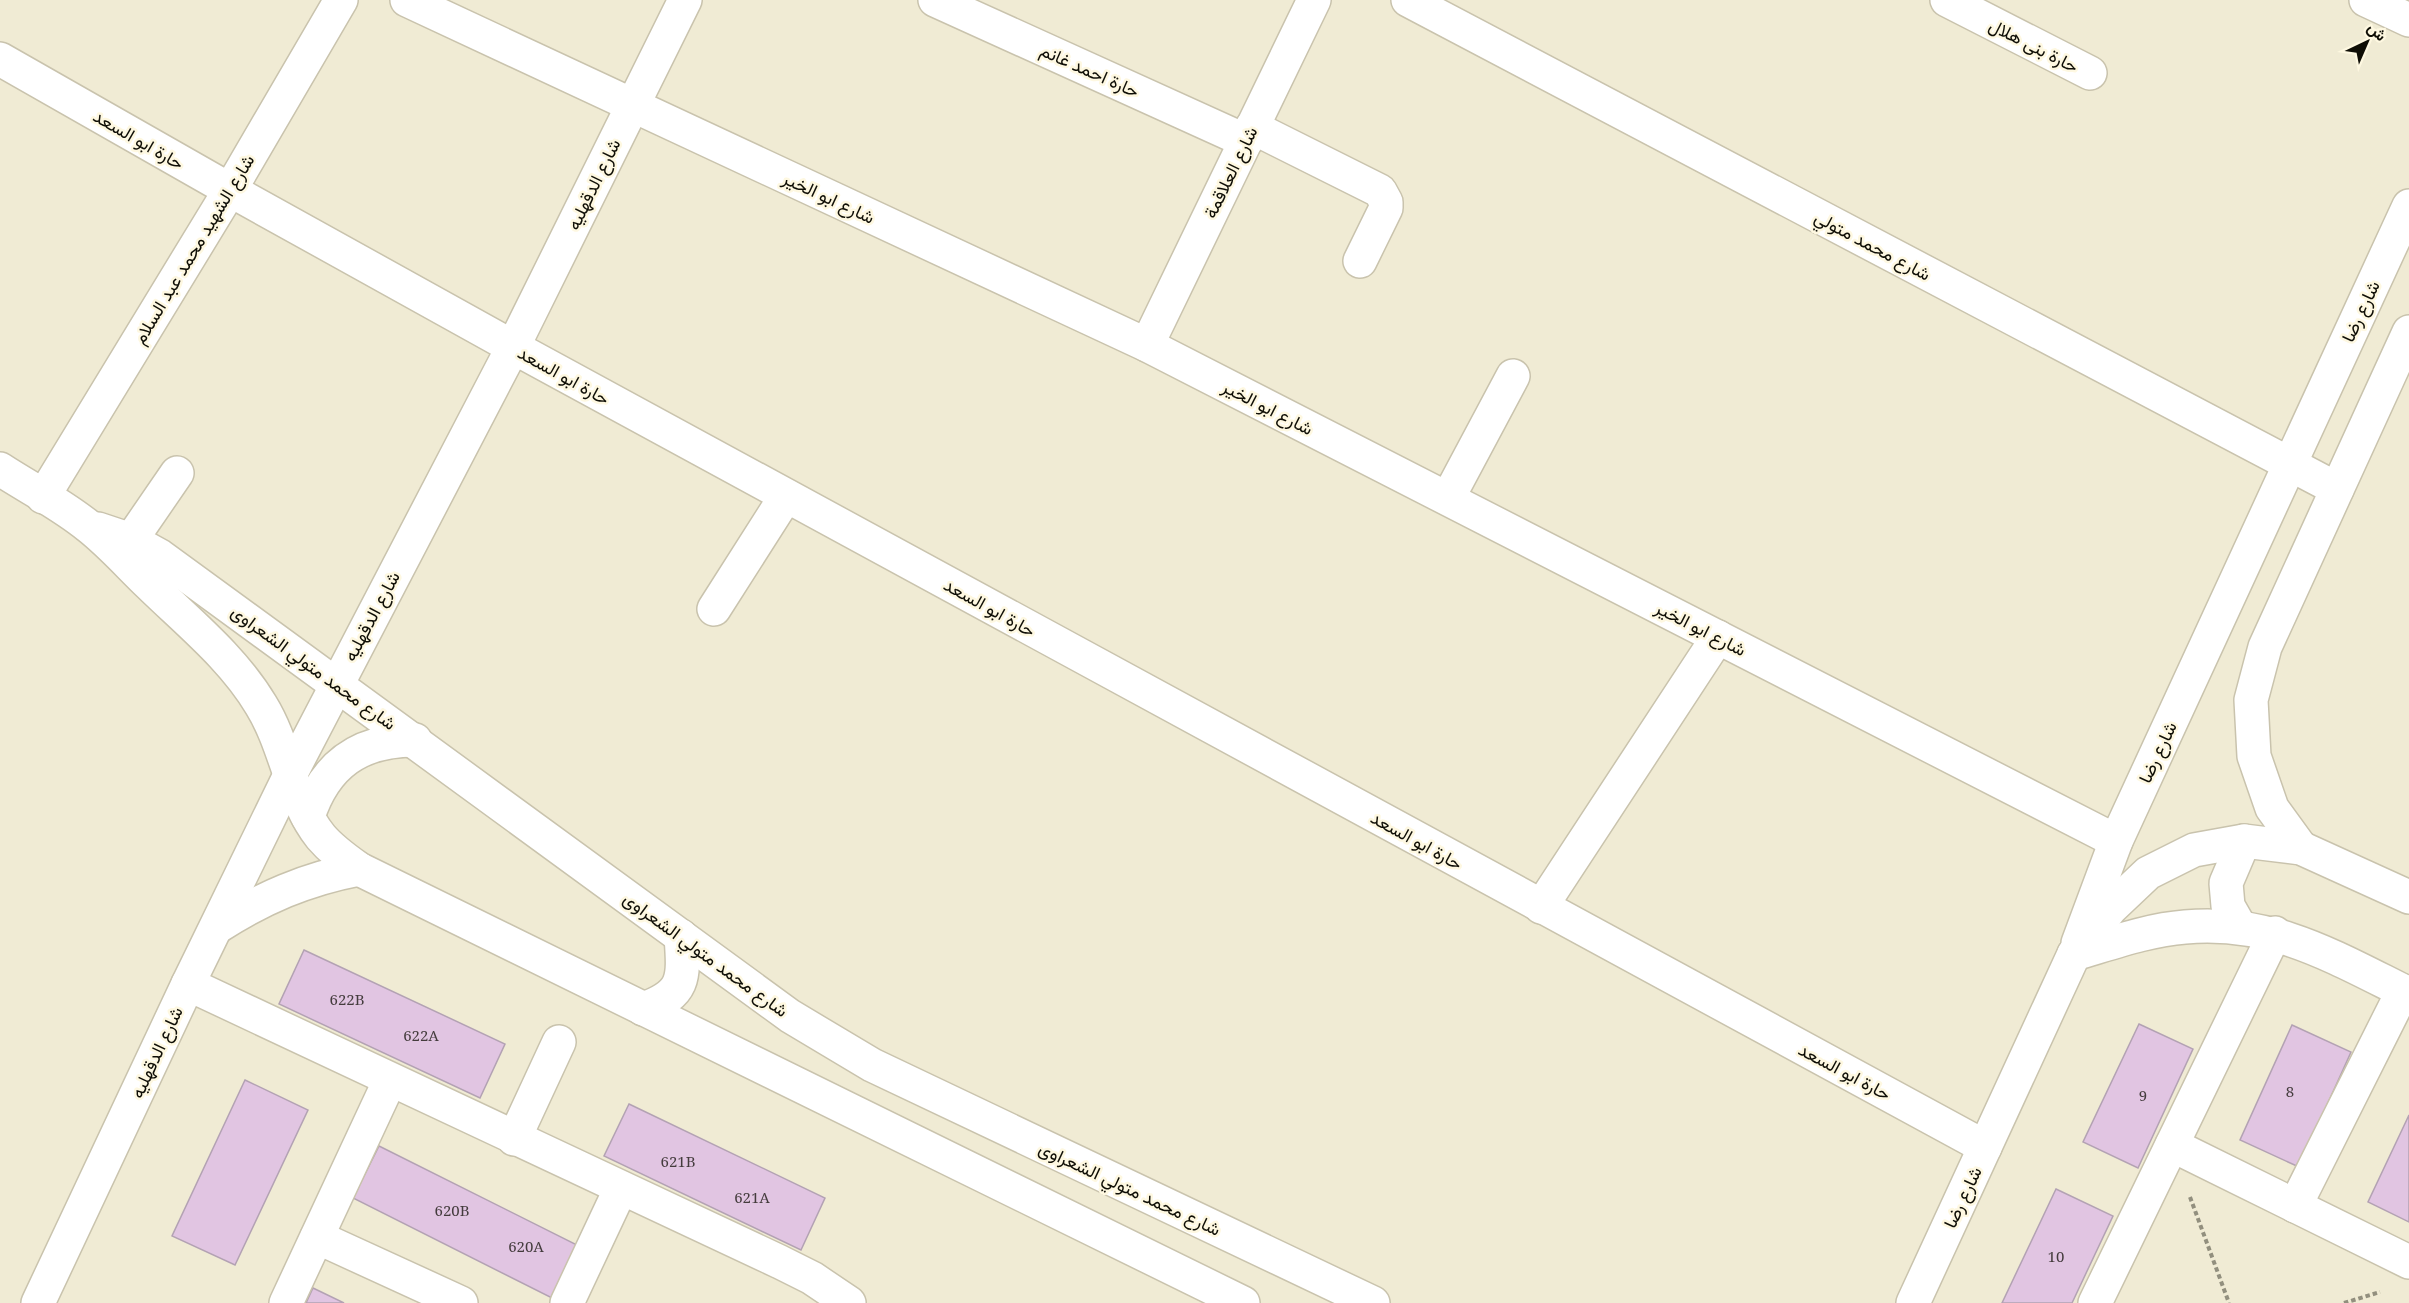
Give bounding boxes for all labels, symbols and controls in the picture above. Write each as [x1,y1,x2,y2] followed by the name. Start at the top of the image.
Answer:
[1985,12,2083,78] street label: حارة بنى هلال
[2337,12,2397,72] north arrow
[2363,17,2392,46] text: ش
[1036,37,1143,103] street label: حارة احمد غانم
[89,103,189,175] street label: حارة ابو السعد
[1197,122,1263,222] street label: شارع العلاقمة
[561,134,626,234] street label: شارع الدقهليه
[127,150,260,349] street label: شارع الشهيد محمد عبد السلام
[778,165,879,230] street label: شارع ابو الخير
[1809,204,1935,289] street label: شارع محمد متولي
[2335,276,2386,346] street label: شارع رضا
[514,340,614,410] street label: حارة ابو السعد
[1217,373,1317,441] street label: شارع ابو الخير
[337,567,406,666] street label: شارع الدقهليه
[940,572,1040,642] street label: حارة ابو السعد
[1650,594,1750,662] street label: شارع ابو الخير
[224,599,401,738] street label: شارع محمد متولي الشعراوى
[2132,717,2183,787] street label: شارع رضا
[1367,805,1467,875] street label: حارة ابو السعد
[616,886,793,1025] street label: شارع محمد متولي الشعراوى
[330,989,364,1009] house number: 622B
[124,1002,189,1102] street label: شارع الدقهليه
[403,1025,439,1045] house number: 622A
[1795,1037,1895,1105] street label: حارة ابو السعد
[2286,1081,2294,1101] house number: 8
[2139,1085,2147,1105] house number: 9
[1033,1135,1225,1244] street label: شارع محمد متولي الشعراوى
[661,1151,695,1171] house number: 621B
[1937,1162,1988,1232] street label: شارع رضا
[734,1187,770,1207] house number: 621A
[435,1200,469,1220] house number: 620B
[508,1236,544,1256] house number: 620A
[2048,1246,2064,1266] house number: 10

